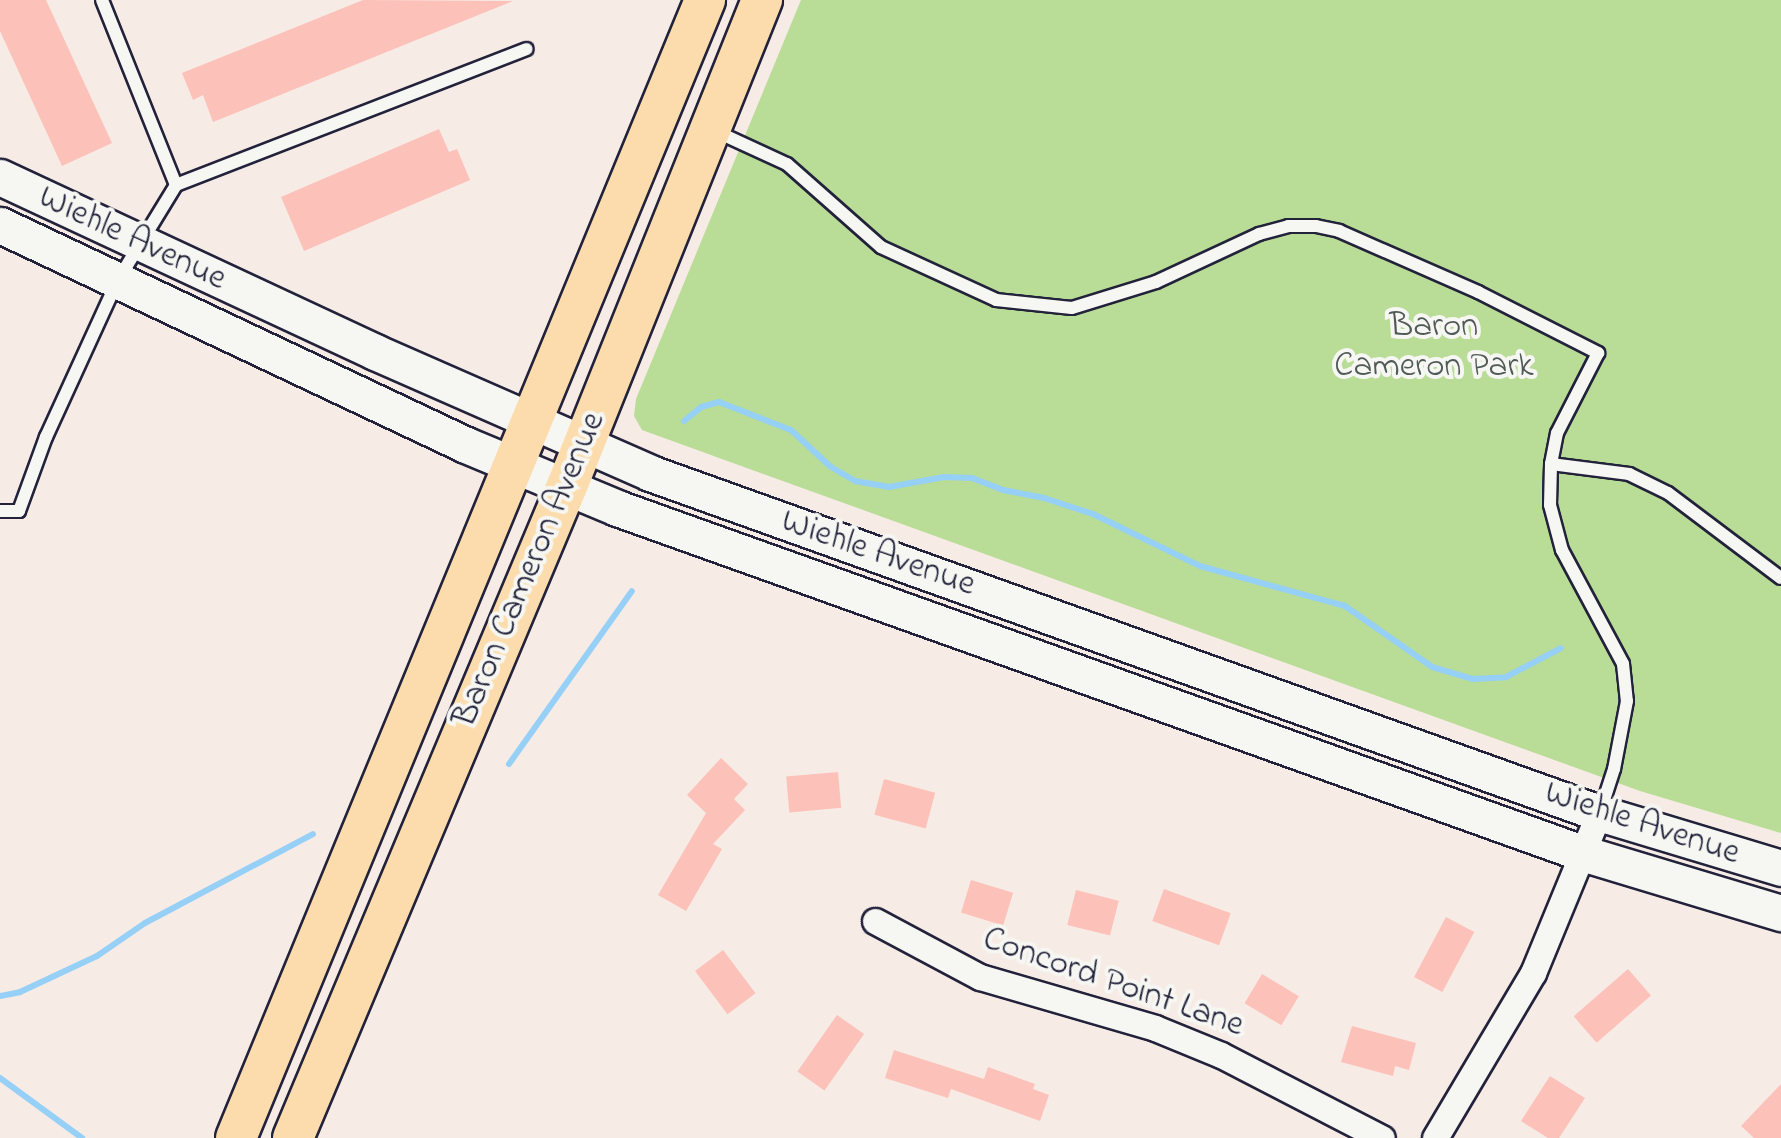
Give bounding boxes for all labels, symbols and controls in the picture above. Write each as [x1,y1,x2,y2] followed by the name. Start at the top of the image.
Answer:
[31,177,233,301] street label: Wiehle Avenue
[1334,306,1534,388] park label: Baron Cameron Park
[445,406,615,734] street label: Baron Cameron Avenue
[775,501,981,607] street label: Wiehle Avenue
[1539,773,1745,875] street label: Wiehle Avenue
[977,919,1249,1047] street label: Concord Point Lane

